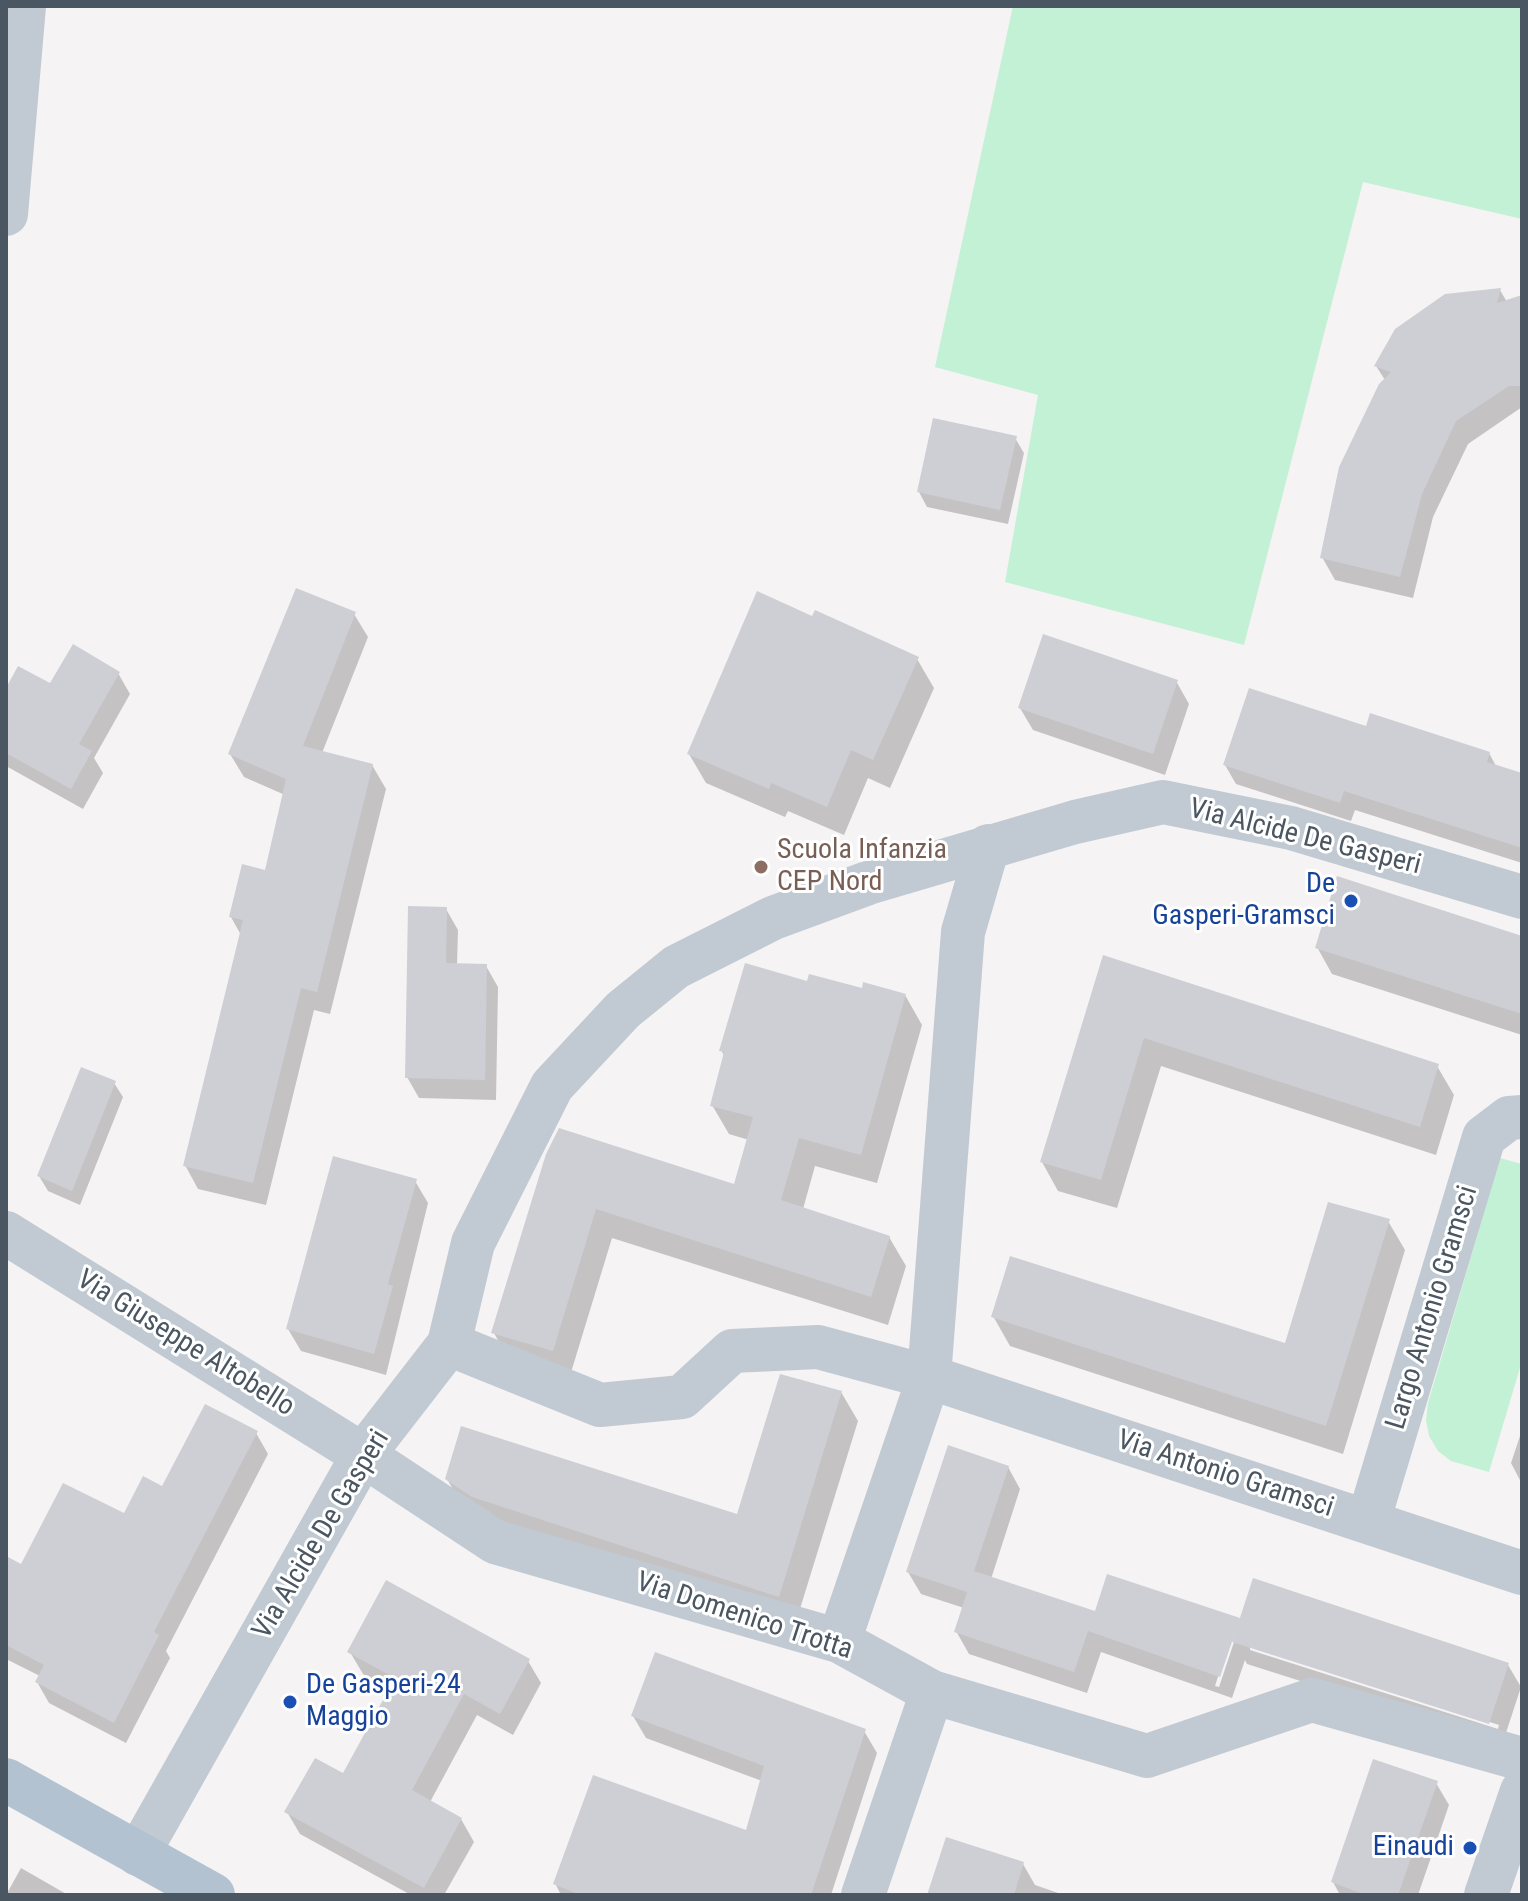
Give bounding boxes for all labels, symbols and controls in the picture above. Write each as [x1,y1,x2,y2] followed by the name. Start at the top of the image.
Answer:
[1186,793,1424,883] street label: Via Alcide De Gasperi
[777,834,947,900] place label: Scuola Infanzia CEP Nord
[752,858,770,876] marker: Scuola Infanzia CEP Nord
[1152,868,1335,934] place label: De Gasperi-Gramsci
[1342,892,1360,910] marker: De Gasperi-Gramsci
[1380,1182,1486,1434] street label: Largo Antonio Gramsci
[70,1264,300,1424] street label: Via Giuseppe Altobello
[1113,1424,1337,1526] street label: Via Antonio Gramsci
[246,1425,398,1645] street label: Via Alcide De Gasperi
[632,1566,856,1668] street label: Via Domenico Trotta
[306,1669,461,1735] place label: De Gasperi-24 Maggio
[281,1693,299,1711] marker: De Gasperi-24 Maggio
[1373,1831,1454,1865] place label: Einaudi
[1461,1839,1479,1857] marker: Einaudi

